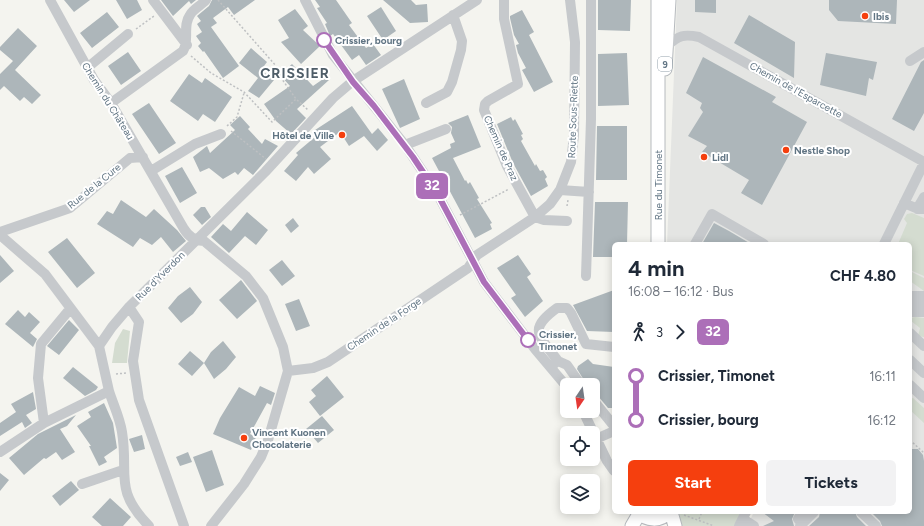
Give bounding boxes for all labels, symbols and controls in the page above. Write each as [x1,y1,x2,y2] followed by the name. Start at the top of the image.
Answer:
[873,10,889,23] place label: Ibis
[860,11,870,21] marker: Ibis
[316,32,332,48] marker: Crissier, bourg
[335,34,402,47] place label: Crissier, bourg
[658,57,672,71] road number: 9
[747,59,845,121] street label: Chemin de l'Esparcette
[79,60,137,142] street label: Chemin du Château
[260,65,330,82] district label: CRISSIER
[565,75,581,159] street label: Route Sous-Riette
[481,113,521,183] street label: Chemin de Praz
[272,129,334,142] place label: Hôtel de Ville
[337,130,347,140] marker: Hôtel de Ville
[794,144,850,157] place label: Nestle Shop
[781,145,791,155] marker: Nestle Shop
[652,149,665,220] street label: Rue du Timonet
[712,151,728,164] place label: Lidl
[699,152,709,162] marker: Lidl
[65,160,124,211] street label: Rue de la Cure
[414,173,450,199] line badge: 32
[424,177,440,194] text: 32
[133,248,188,303] street label: Rue d'Yverdon
[628,255,685,282] text: 4 min
[830,267,896,285] text: CHF 4.80
[628,284,734,299] text: 16:08 – 16:12 · Bus
[344,294,424,354] street label: Chemin de la Forge
[628,321,650,343] icon: walk
[669,321,691,343] icon: forward
[705,323,721,340] text: 32
[656,325,663,340] text: 3
[539,328,577,353] place label: Crissier, Timonet
[520,332,536,348] marker: Crissier, Timonet
[658,367,775,385] text: Crissier, Timonet
[869,369,896,384] text: 16:11
[560,378,600,418] north arrow
[560,378,600,514] map controls
[658,411,759,429] text: Crissier, bourg
[867,413,896,428] text: 16:12
[252,426,326,451] place label: Vincent Kuonen Chocolaterie
[560,426,600,466] button: locate
[239,433,249,443] marker: Vincent Kuonen Chocolaterie
[628,460,758,506] button: Start
[766,460,896,506] button: Tickets
[560,474,600,514] button: layers

